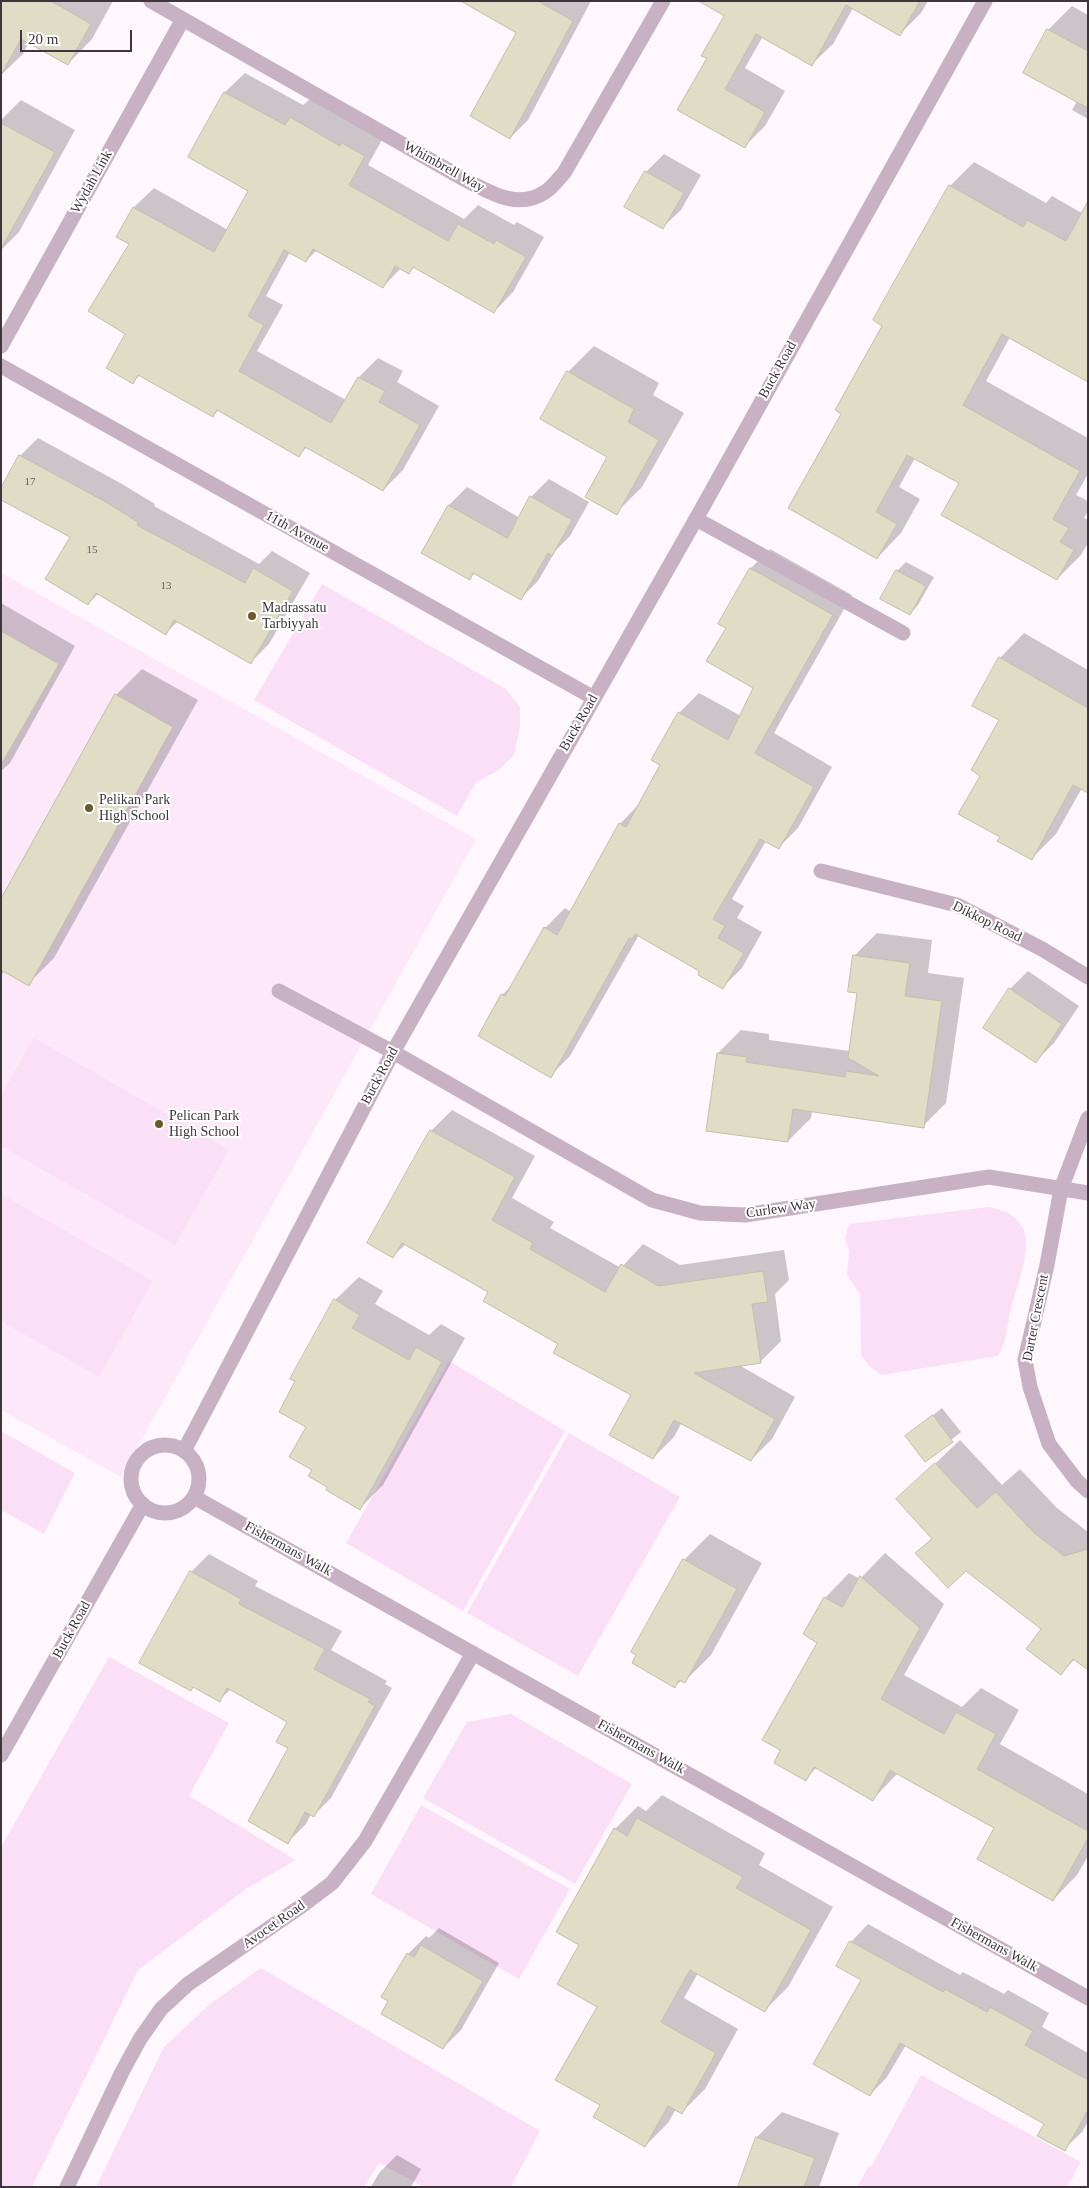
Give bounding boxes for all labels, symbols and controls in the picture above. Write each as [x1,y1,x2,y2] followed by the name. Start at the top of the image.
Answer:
[22,20,135,52] scale bar
[28,31,58,47] text: 20 m
[401,138,487,196] street label: Whimbrell Way
[68,148,116,216] street label: Wydah Link
[755,339,801,401] street label: Buck Road
[24,475,36,489] house number: 17
[262,508,332,556] street label: 11th Avenue
[86,543,98,557] house number: 15
[160,579,172,593] house number: 13
[262,600,327,632] place label: Madrassatu Tarbiyyah
[246,610,258,622] marker: Madrassatu Tarbiyyah
[556,692,602,754] street label: Buck Road
[99,792,170,824] place label: Pelikan Park High School
[83,802,95,814] marker: Pelikan Park High School
[950,898,1024,946] street label: Dikkop Road
[358,1044,402,1108] street label: Buck Road
[169,1108,239,1140] place label: Pelican Park High School
[153,1118,165,1130] marker: Pelican Park High School
[745,1196,817,1222] street label: Curlew Way
[1019,1273,1053,1363] street label: Darter Crescent
[241,1518,335,1580] street label: Fishermans Walk
[49,1599,95,1661] street label: Buck Road
[594,1716,688,1778] street label: Fishermans Walk
[240,1897,308,1953] street label: Avocet Road
[947,1914,1041,1976] street label: Fishermans Walk

